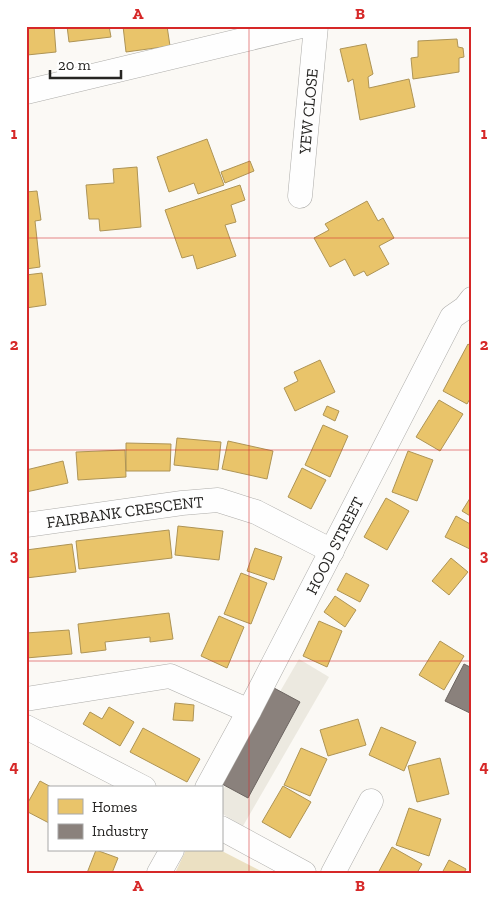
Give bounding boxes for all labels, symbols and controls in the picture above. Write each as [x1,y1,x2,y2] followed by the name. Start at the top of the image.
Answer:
[133,4,144,23] text: A
[355,4,365,23] text: B
[50,48,121,80] scale bar
[58,56,91,74] text: 20 m
[295,68,322,156] street label: YEW CLOSE
[11,124,18,143] text: 1
[481,124,488,143] text: 1
[10,335,19,354] text: 2
[480,335,489,354] text: 2
[45,492,205,532] street label: FAIRBANK CRESCENT
[302,494,368,598] street label: HOOD STREET
[10,546,19,565] text: 3
[480,546,489,565] text: 3
[9,757,19,776] text: 4
[479,757,489,776] text: 4
[48,786,222,852] legend
[92,798,137,816] text: Homes
[92,822,149,840] text: Industry
[133,876,144,895] text: A
[355,876,365,895] text: B

